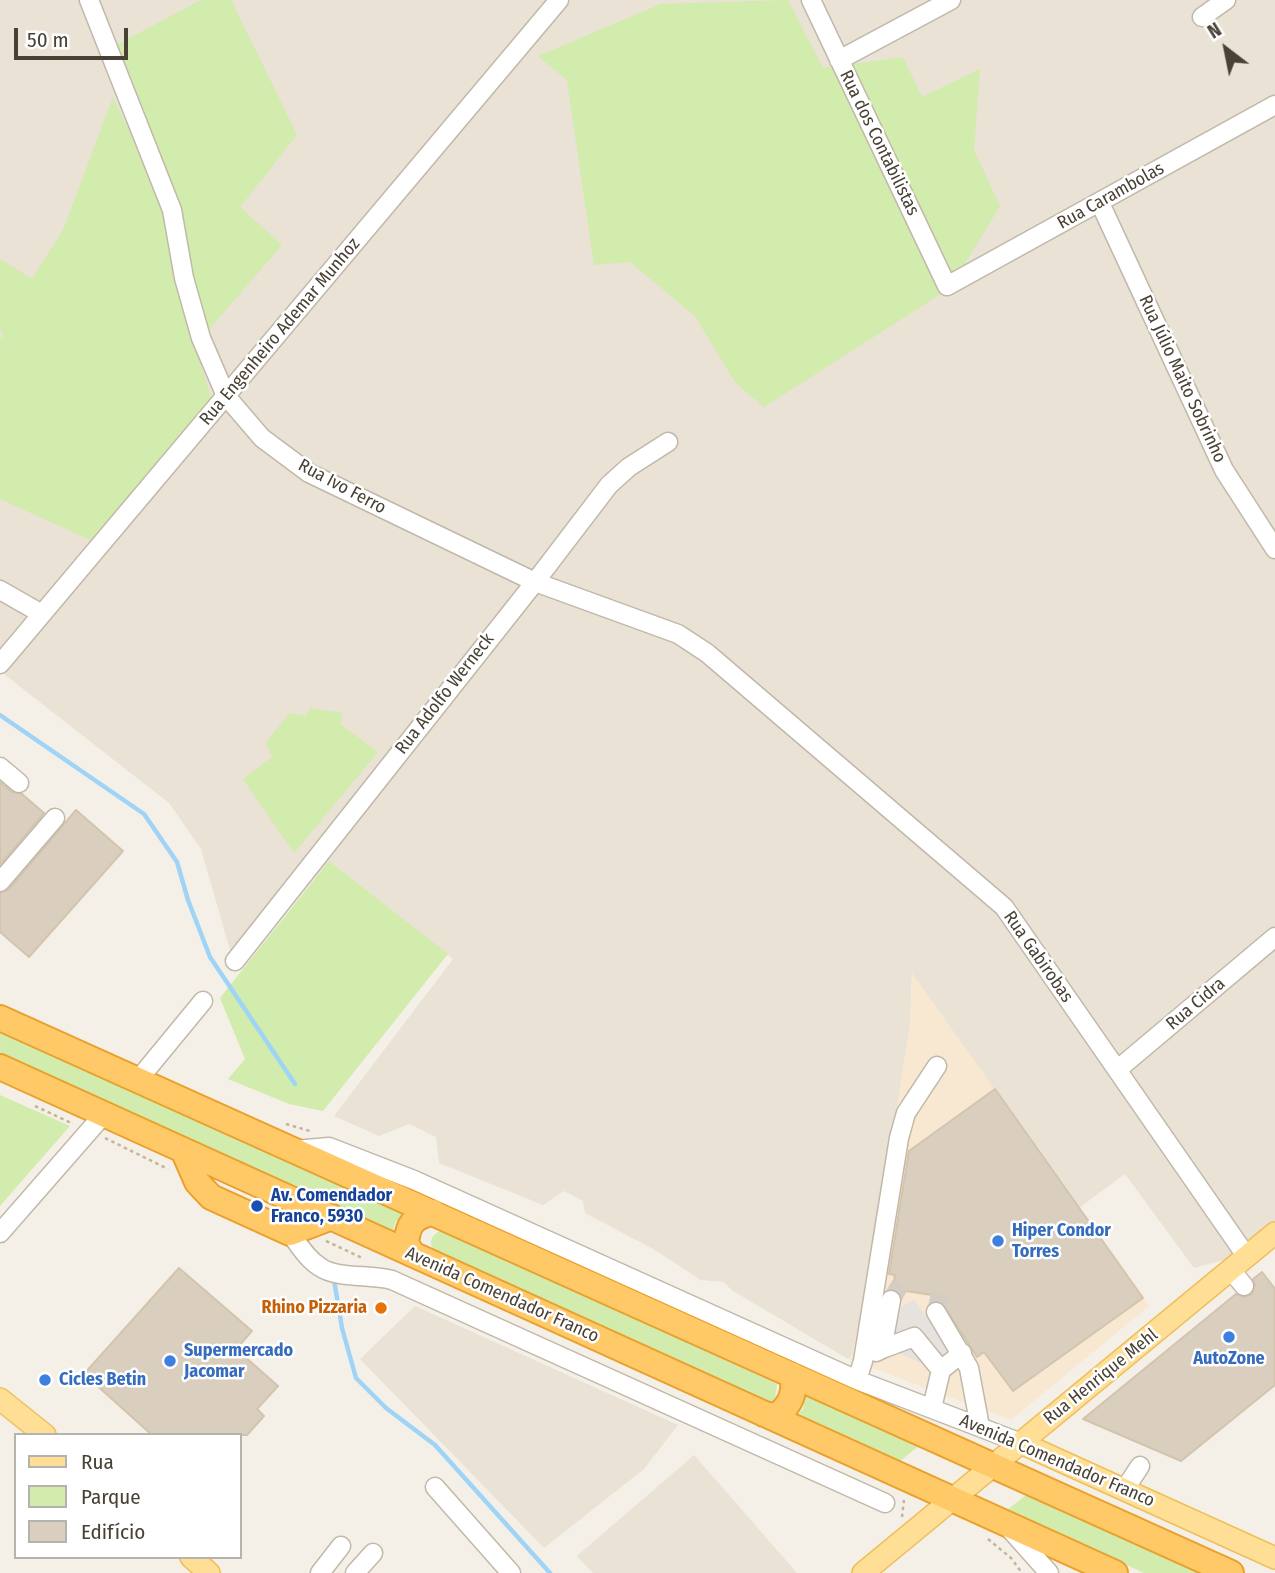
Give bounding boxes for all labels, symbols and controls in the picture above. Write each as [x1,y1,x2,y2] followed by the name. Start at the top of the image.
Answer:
[18,14,131,58] scale bar
[1191,14,1261,84] north arrow
[1204,18,1226,44] text: N
[27,27,69,53] text: 50 m
[834,67,924,219] street label: Rua dos Contabilistas
[1054,158,1168,234] street label: Rua Carambolas
[195,234,365,430] street label: Rua Engenheiro Ademar Munhoz
[1134,292,1230,466] street label: Rua Júlio Maito Sobrinho
[294,455,390,519] street label: Rua Ivo Ferro
[391,629,499,759] street label: Rua Adolfo Werneck
[999,907,1077,1007] street label: Rua Gabirobas
[1162,973,1230,1035] street label: Rua Cidra
[271,1185,392,1228] place label: Av. Comendador Franco, 5930
[249,1198,265,1214] marker: Av. Comendador Franco, 5930
[1012,1220,1111,1262] place label: Hiper Condor Torres
[990,1233,1006,1249] marker: Hiper Condor Torres
[402,1242,602,1348] street label: Avenida Comendador Franco
[262,1297,367,1319] place label: Rhino Pizzaria
[373,1300,389,1316] marker: Rhino Pizzaria
[1040,1324,1162,1430] street label: Rua Henrique Mehl
[1221,1329,1237,1345] marker: AutoZone
[184,1340,293,1382] place label: Supermercado Jacomar
[1193,1348,1265,1370] place label: AutoZone
[162,1353,178,1369] marker: Supermercado Jacomar
[59,1369,146,1391] place label: Cicles Betin
[37,1372,53,1388] marker: Cicles Betin
[956,1410,1158,1512] street label: Avenida Comendador Franco
[14,1433,242,1559] legend
[81,1449,114,1475] text: Rua
[81,1484,141,1510] text: Parque
[81,1519,145,1545] text: Edifício

